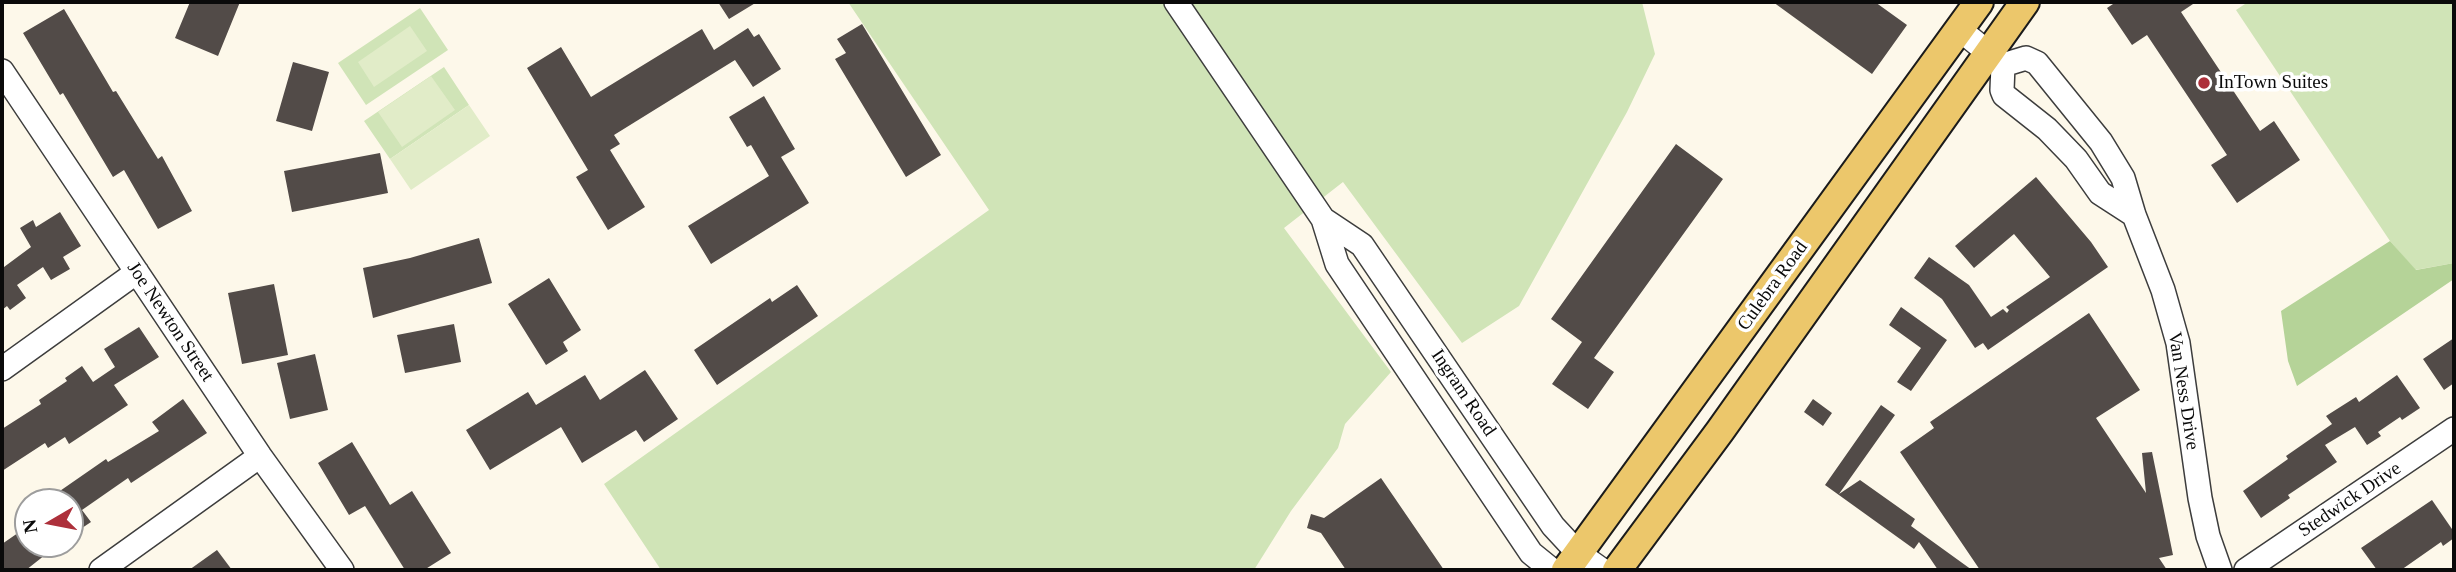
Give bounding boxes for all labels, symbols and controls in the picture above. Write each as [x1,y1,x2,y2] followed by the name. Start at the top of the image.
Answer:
[2218,72,2328,94] place label: InTown Suites
[2196,75,2212,91] marker: InTown Suites
[1733,237,1813,335] street label: Culebra Road
[122,258,218,386] street label: Joe Newton Street
[2162,330,2204,452] street label: Van Ness Drive
[1426,345,1500,441] street label: Ingram Road
[2294,457,2406,543] street label: Stedwick Drive
[14,488,84,558] north arrow
[18,518,41,535] text: N

